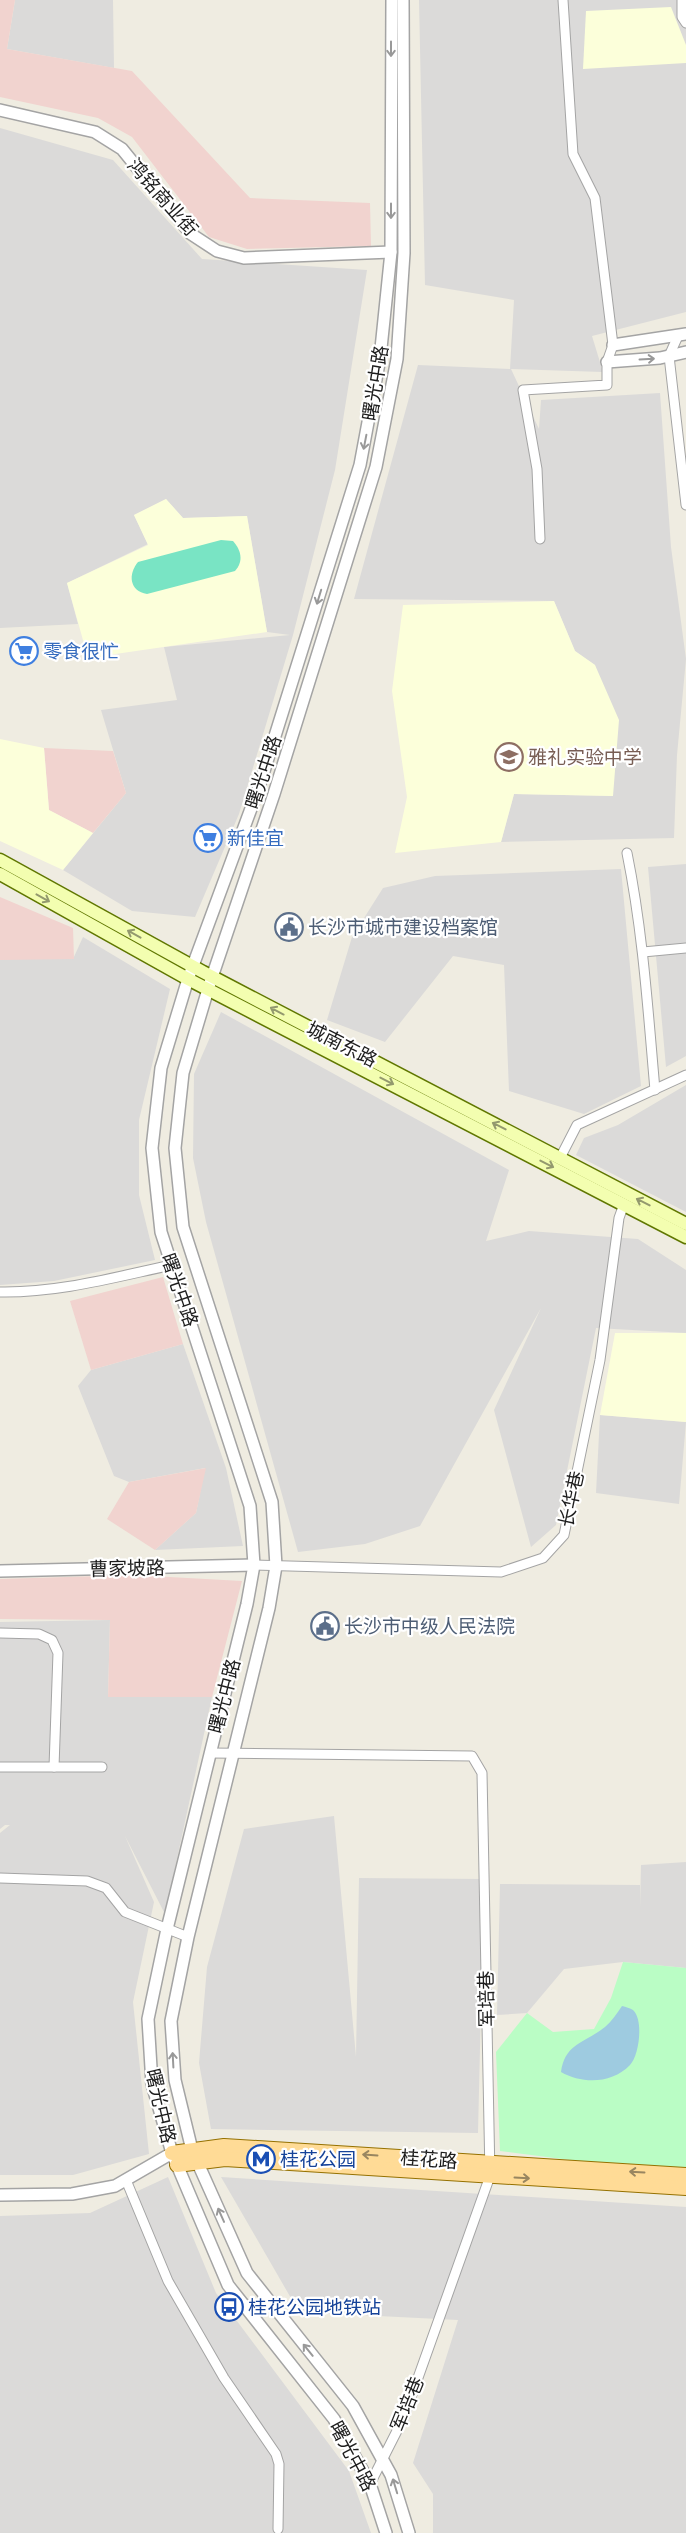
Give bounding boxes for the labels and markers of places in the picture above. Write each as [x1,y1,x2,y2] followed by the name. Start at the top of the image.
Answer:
[9,636,39,666] supermarket icon: 零食很忙
[43,640,119,663] place label: 零食很忙
[494,742,524,772] school or university icon: 雅礼实验中学
[528,746,642,769] place label: 雅礼实验中学
[193,823,223,853] supermarket icon: 新佳宜
[227,827,284,850] place label: 新佳宜
[274,912,304,942] public building icon: 长沙市城市建设档案馆
[308,916,498,939] place label: 长沙市城市建设档案馆
[310,1611,340,1641] public building icon: 长沙市中级人民法院
[344,1615,515,1638] place label: 长沙市中级人民法院
[246,2144,276,2174] metro station icon: 桂花公园
[280,2148,356,2171] place label: 桂花公园
[214,2292,244,2322] bus stop icon: 桂花公园地铁站
[248,2296,381,2319] place label: 桂花公园地铁站

